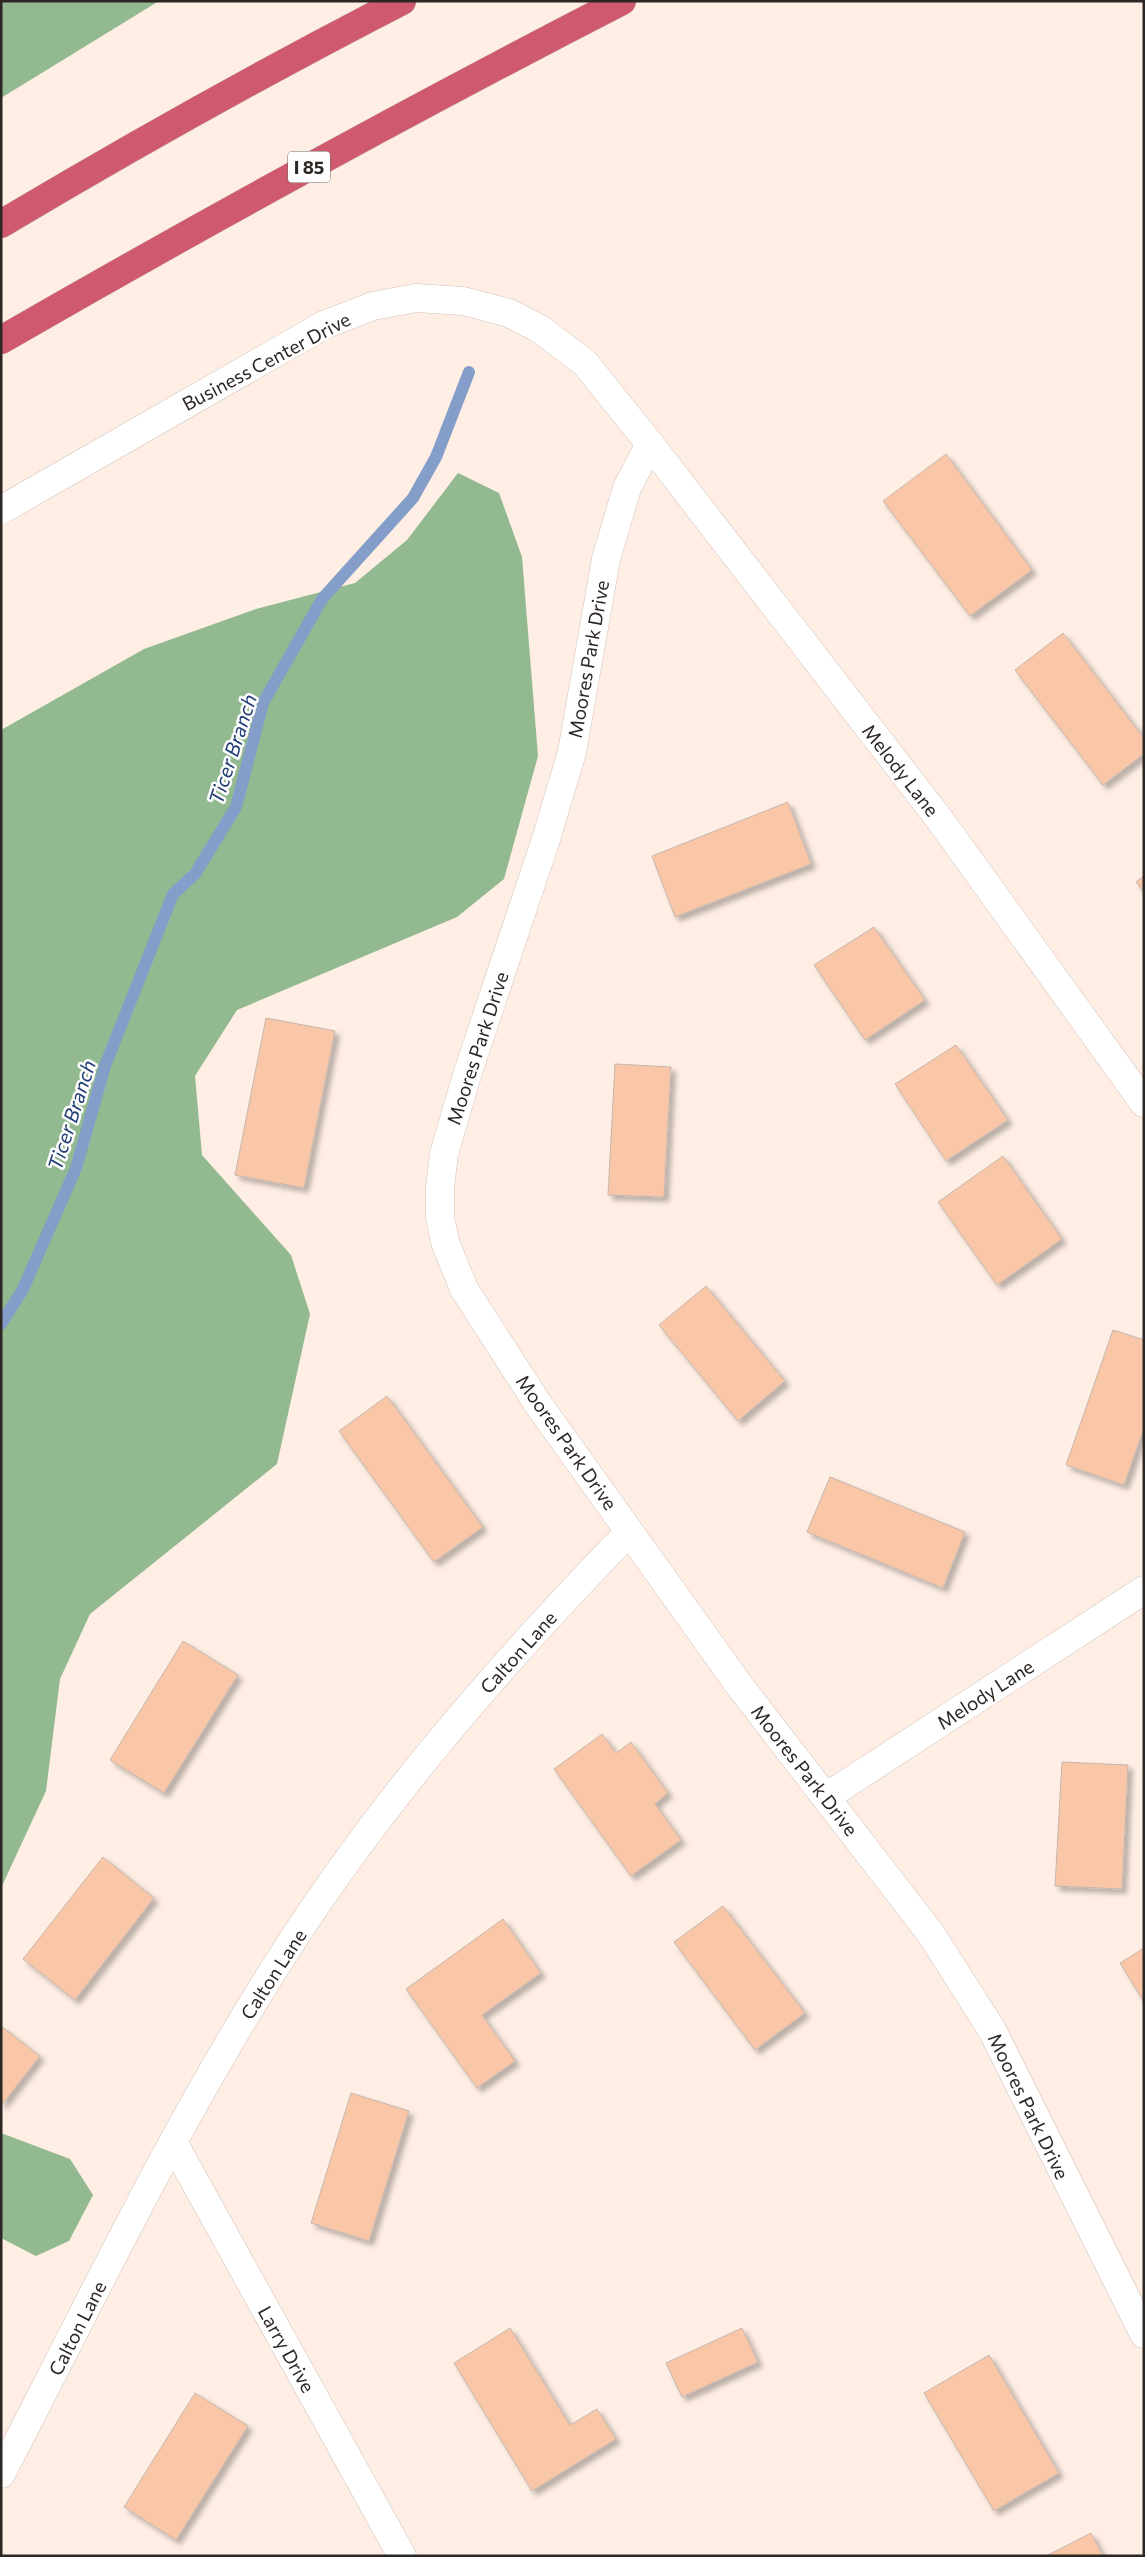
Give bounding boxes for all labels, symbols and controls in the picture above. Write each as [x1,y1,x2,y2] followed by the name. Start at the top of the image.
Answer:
[288,152,330,182] road number: I 85
[178,307,354,415] street label: Business Center Drive
[563,578,613,740] street label: Moores Park Drive
[203,691,261,807] water label: Ticer Branch
[858,719,944,821] street label: Melody Lane
[441,969,513,1127] street label: Moores Park Drive
[42,1057,100,1173] water label: Ticer Branch
[512,1370,622,1514] street label: Moores Park Drive
[475,1606,561,1698] street label: Calton Lane
[932,1654,1038,1734] street label: Melody Lane
[747,1700,863,1840] street label: Moores Park Drive
[235,1925,311,2023] street label: Calton Lane
[984,2029,1074,2183] street label: Moores Park Drive
[43,2277,111,2379] street label: Calton Lane
[254,2302,320,2396] street label: Larry Drive

